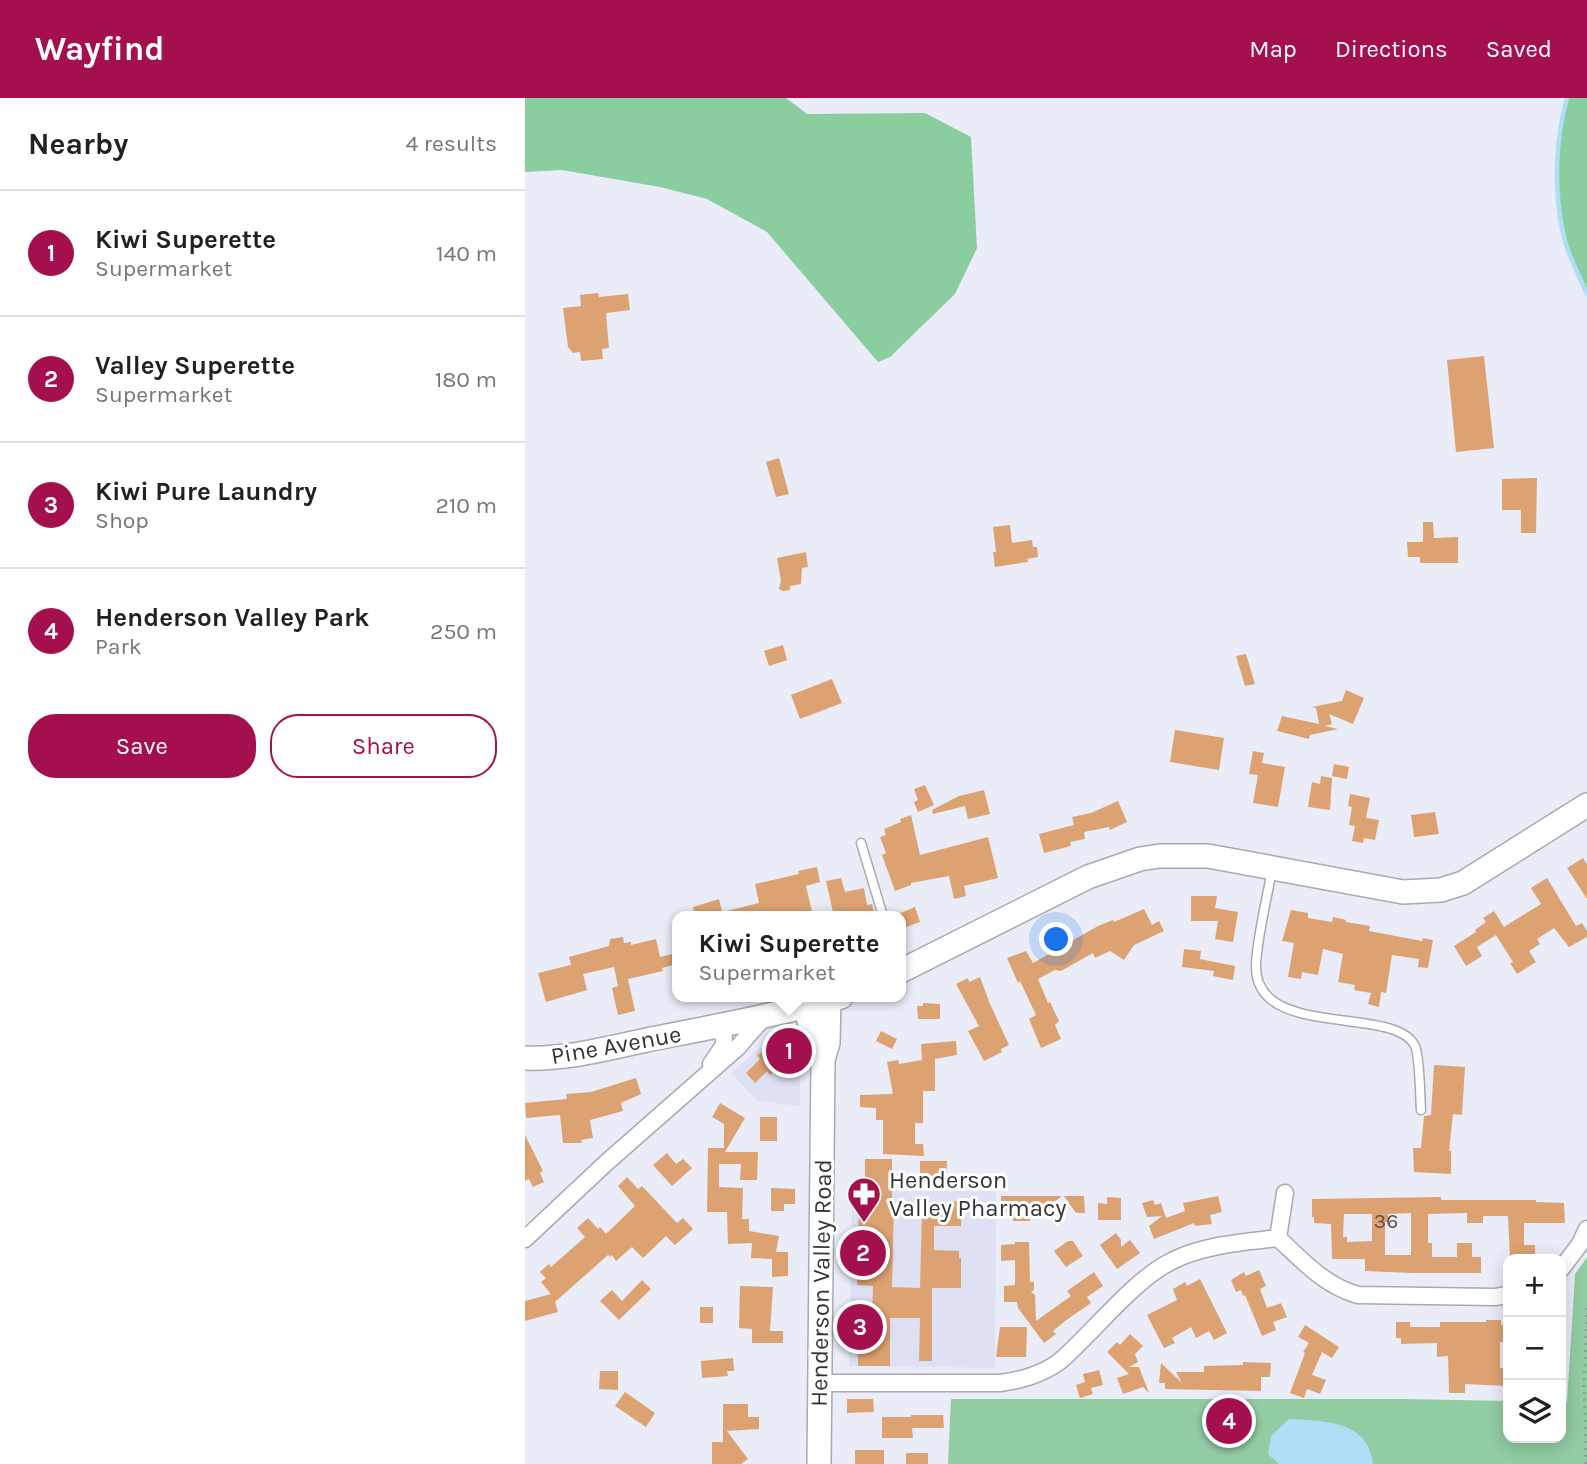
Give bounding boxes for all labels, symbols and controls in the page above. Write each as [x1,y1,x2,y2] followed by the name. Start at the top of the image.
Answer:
[35,30,165,68] text: Wayfind
[1249,35,1297,63] text: Map
[1335,35,1448,63] text: Directions
[1486,35,1552,63] text: Saved
[28,126,128,162] text: Nearby
[405,130,497,157] text: 4 results
[95,224,276,255] text: Kiwi Superette
[47,240,55,267] text: 1
[436,240,497,267] text: 140 m
[95,255,232,282] text: Supermarket
[95,350,295,381] text: Valley Superette
[44,366,58,393] text: 2
[435,366,497,393] text: 180 m
[95,381,232,408] text: Supermarket
[95,476,317,507] text: Kiwi Pure Laundry
[44,492,58,519] text: 3
[435,492,497,519] text: 210 m
[95,507,149,534] text: Shop
[95,602,369,633] text: Henderson Valley Park
[44,618,58,645] text: 4
[430,618,497,645] text: 250 m
[95,633,142,660] text: Park
[28,714,256,778] button: Save
[270,714,497,778] button: Share
[672,911,906,1002] popup
[1039,922,1073,956] your location
[698,928,880,959] text: Kiwi Superette
[698,959,836,986] text: Supermarket
[549,1020,683,1070] street label: Pine Avenue
[766,1025,812,1077] pin: 1
[805,1159,837,1407] street label: Henderson Valley Road
[889,1166,1066,1222] place label: Henderson Valley Pharmacy
[845,1175,883,1224] pharmacy icon: Henderson Valley Pharmacy
[1374,1209,1398,1233] house number: 36
[840,1227,886,1279] pin: 2
[1503,1254,1566,1443] map controls
[1503,1254,1566,1317] button: +
[837,1301,883,1353] pin: 3
[1503,1317,1566,1380] button: −
[1503,1380,1566,1443] button: layers
[1206,1395,1252,1447] pin: 4

